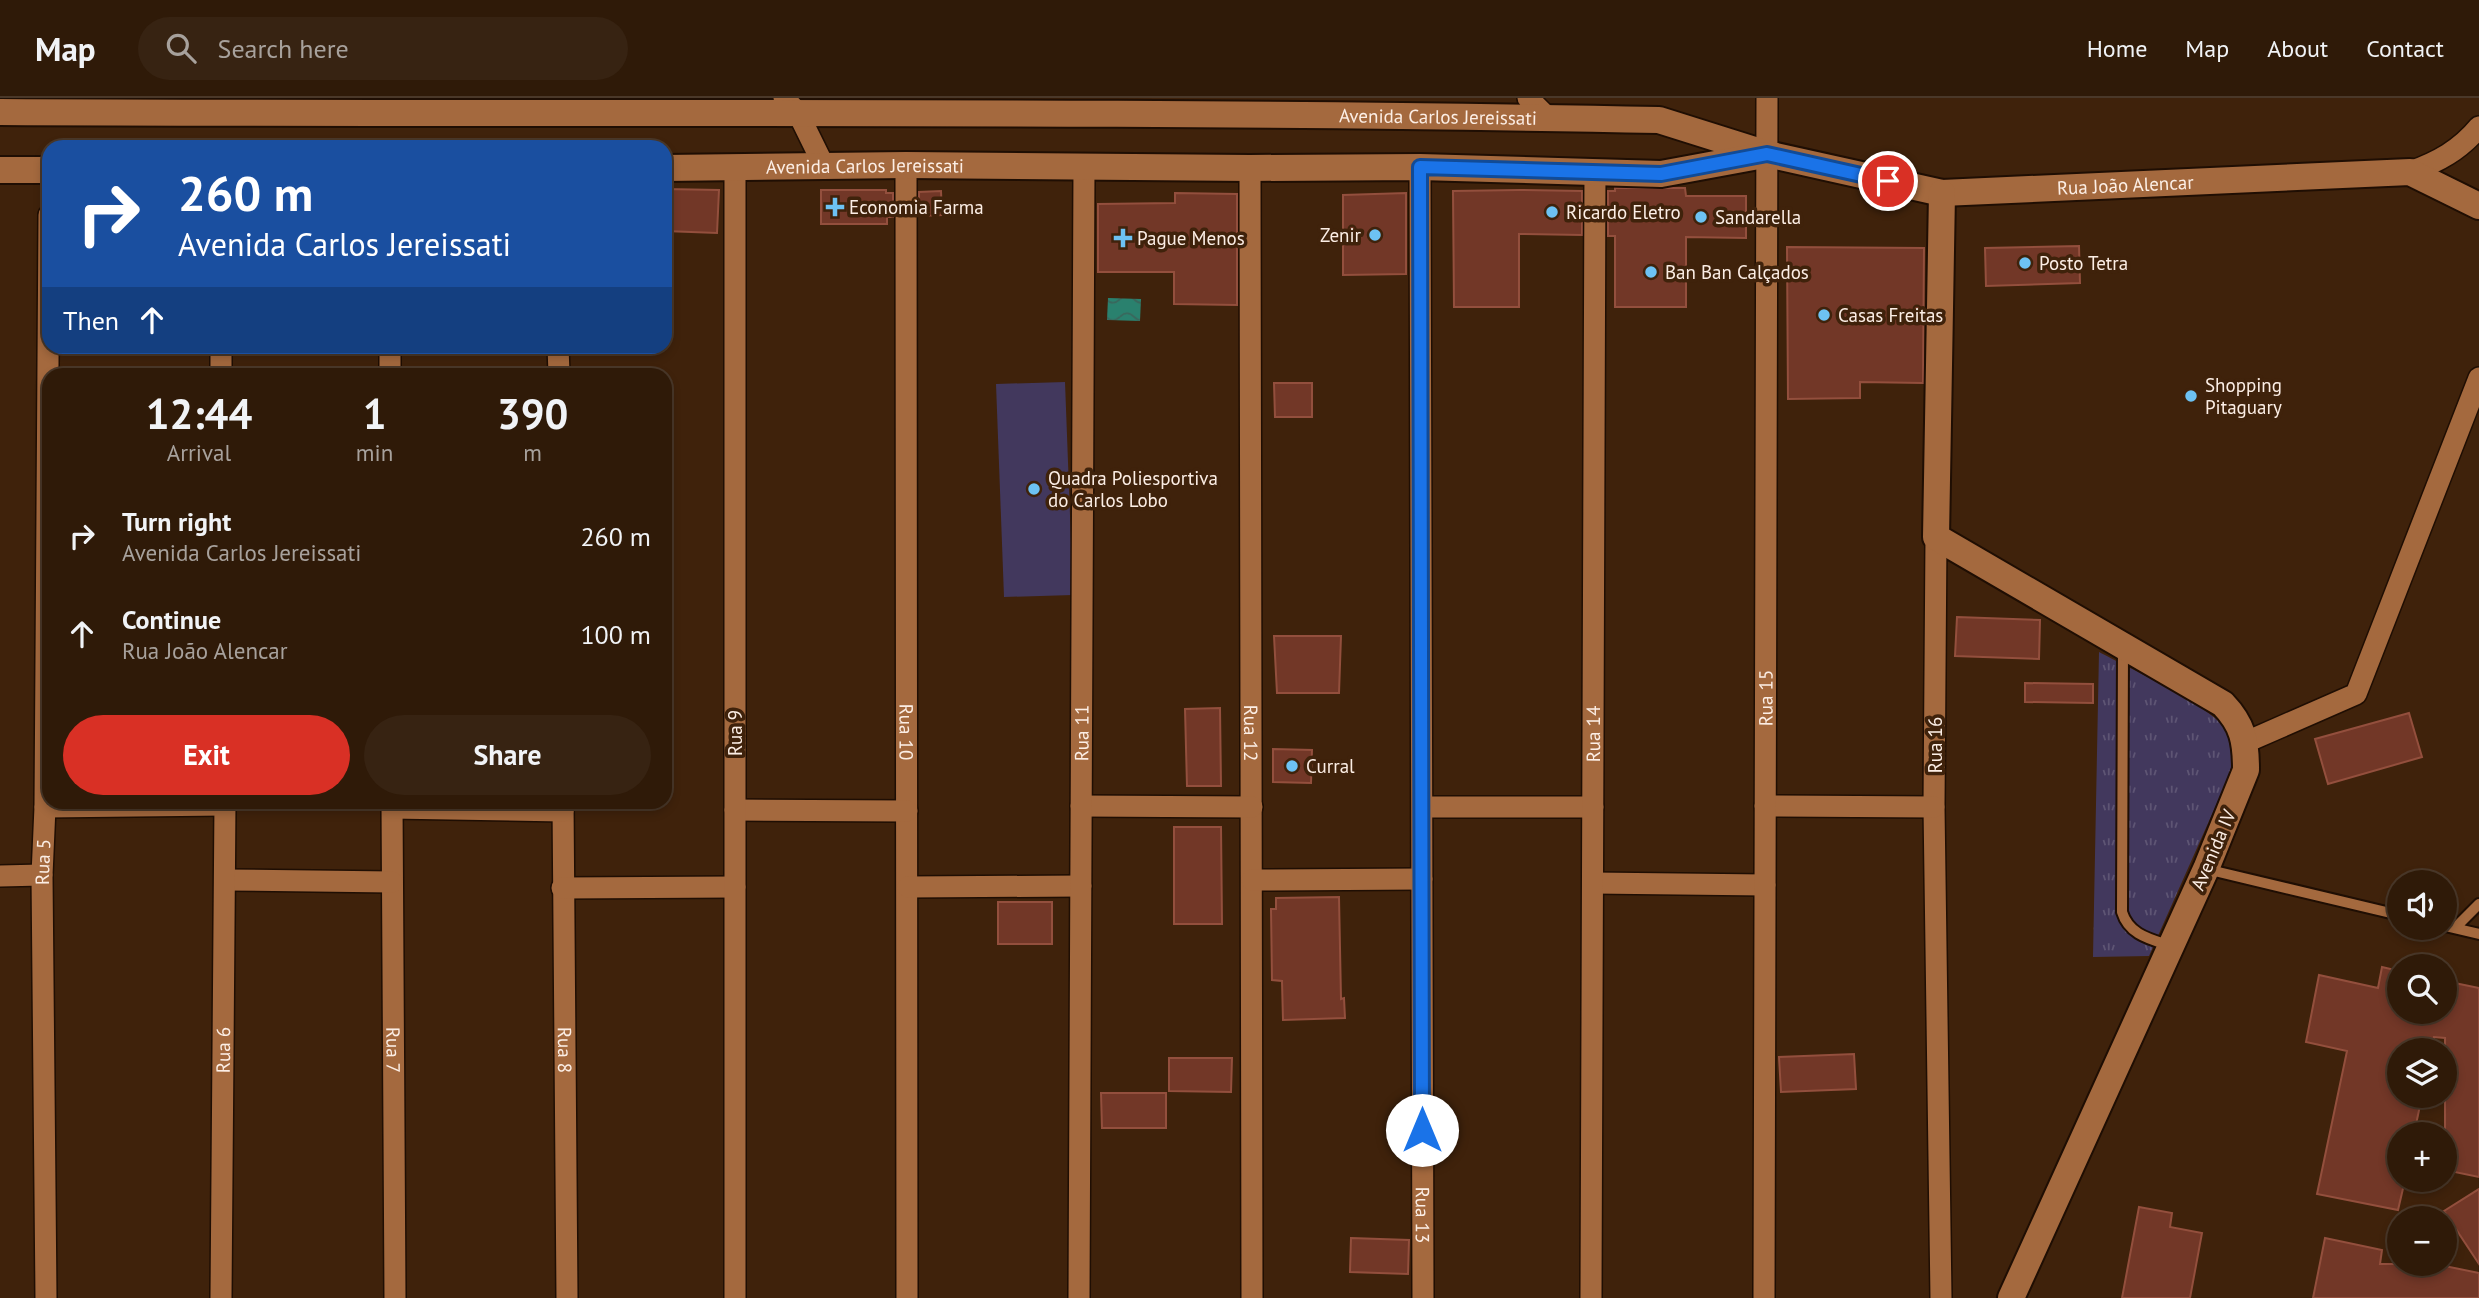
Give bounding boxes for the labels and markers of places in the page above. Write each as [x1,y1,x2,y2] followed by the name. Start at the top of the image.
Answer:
[1858,151,1918,211] pin
[849,195,984,219] place label: Economia Farma
[827,199,843,215] marker: Economia Farma
[1566,200,1681,224] place label: Ricardo Eletro
[1544,204,1560,220] marker: Ricardo Eletro
[1715,205,1801,229] place label: Sandarella
[1693,209,1709,225] marker: Sandarella
[1320,223,1362,247] place label: Zenir
[1137,226,1245,250] place label: Pague Menos
[1367,227,1383,243] marker: Zenir
[1115,230,1131,246] marker: Pague Menos
[2039,251,2128,275] place label: Posto Tetra
[2017,255,2033,271] marker: Posto Tetra
[1665,260,1809,284] place label: Ban Ban Calçados
[1643,264,1659,280] marker: Ban Ban Calçados
[1838,303,1943,327] place label: Casas Freitas
[1816,307,1832,323] marker: Casas Freitas
[2205,373,2282,419] place label: Shopping Pitaguary
[2183,388,2199,404] marker: Shopping Pitaguary
[1048,466,1218,512] place label: Quadra Poliesportiva do Carlos Lobo
[1026,481,1042,497] marker: Quadra Poliesportiva do Carlos Lobo
[1306,754,1355,778] place label: Curral
[1284,758,1300,774] marker: Curral

